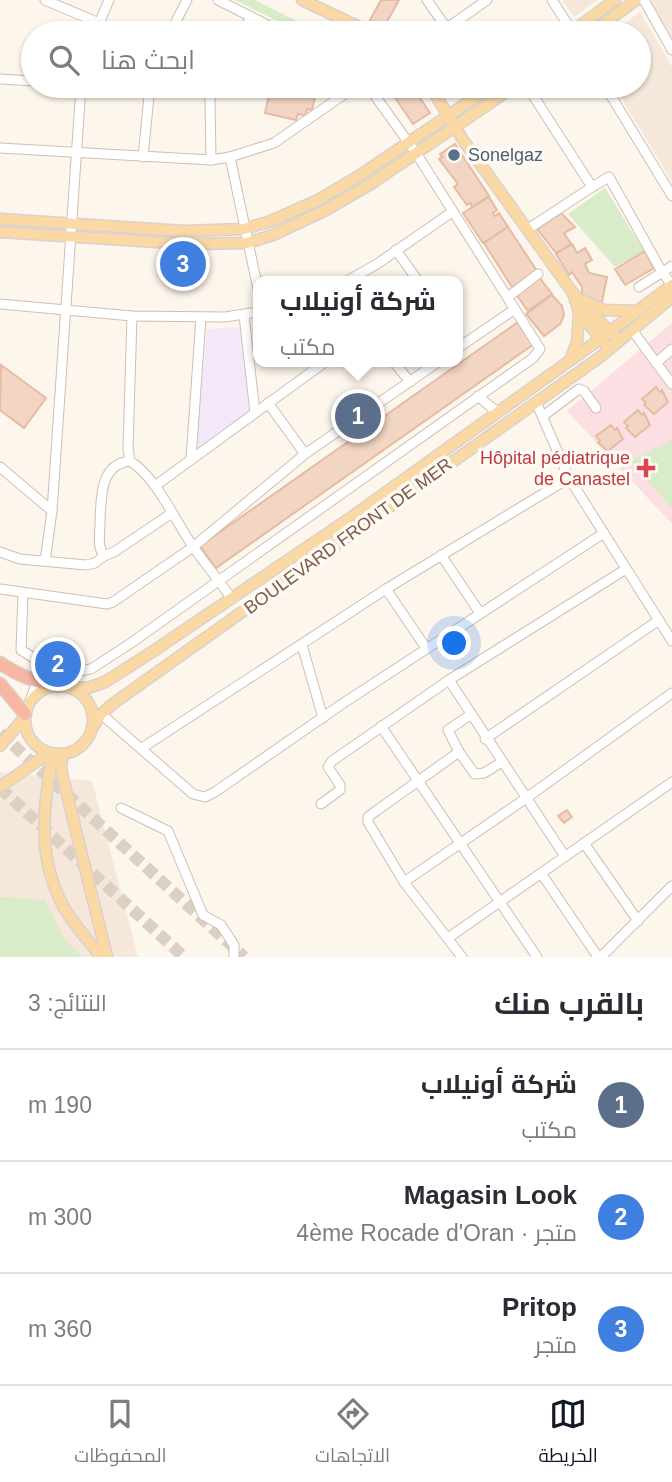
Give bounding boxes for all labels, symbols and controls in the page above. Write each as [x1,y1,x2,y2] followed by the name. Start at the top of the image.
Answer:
[21,21,651,98] search box
[45,41,83,79] icon: search
[101,45,195,75] text: ابحث هنا
[468,145,543,165] place label: Sonelgaz
[446,147,462,163] marker: Sonelgaz
[160,238,206,290] pin: 3
[253,276,463,367] popup
[280,286,436,316] text: شركة أونيلاب
[280,334,335,360] text: مكتب
[335,390,381,442] pin: 1
[480,448,630,489] place label: Hôpital pédiatrique de Canastel
[240,454,456,618] street label: BOULEVARD FRONT DE MER
[636,458,656,478] marker: Hôpital pédiatrique de Canastel
[437,626,471,660] your location
[35,638,81,690] pin: 2
[494,987,644,1020] text: بالقرب منك
[28,990,107,1016] text: النتائج: 3
[421,1069,577,1099] text: شركة أونيلاب
[28,1092,92,1118] text: 190 m
[615,1092,627,1118] text: 1
[522,1117,577,1143] text: مكتب
[404,1180,577,1210] text: Magasin Look
[28,1204,92,1230] text: 300 m
[615,1204,627,1230] text: 2
[296,1220,577,1246] text: متجر · 4ème Rocade d'Oran
[502,1292,577,1322] text: Pritop
[28,1316,92,1342] text: 360 m
[615,1316,627,1342] text: 3
[535,1332,577,1358] text: متجر
[74,1395,167,1473] tab: المحفوظات
[315,1395,390,1473] tab: الاتجاهات
[539,1395,598,1473] tab: الخريطة

